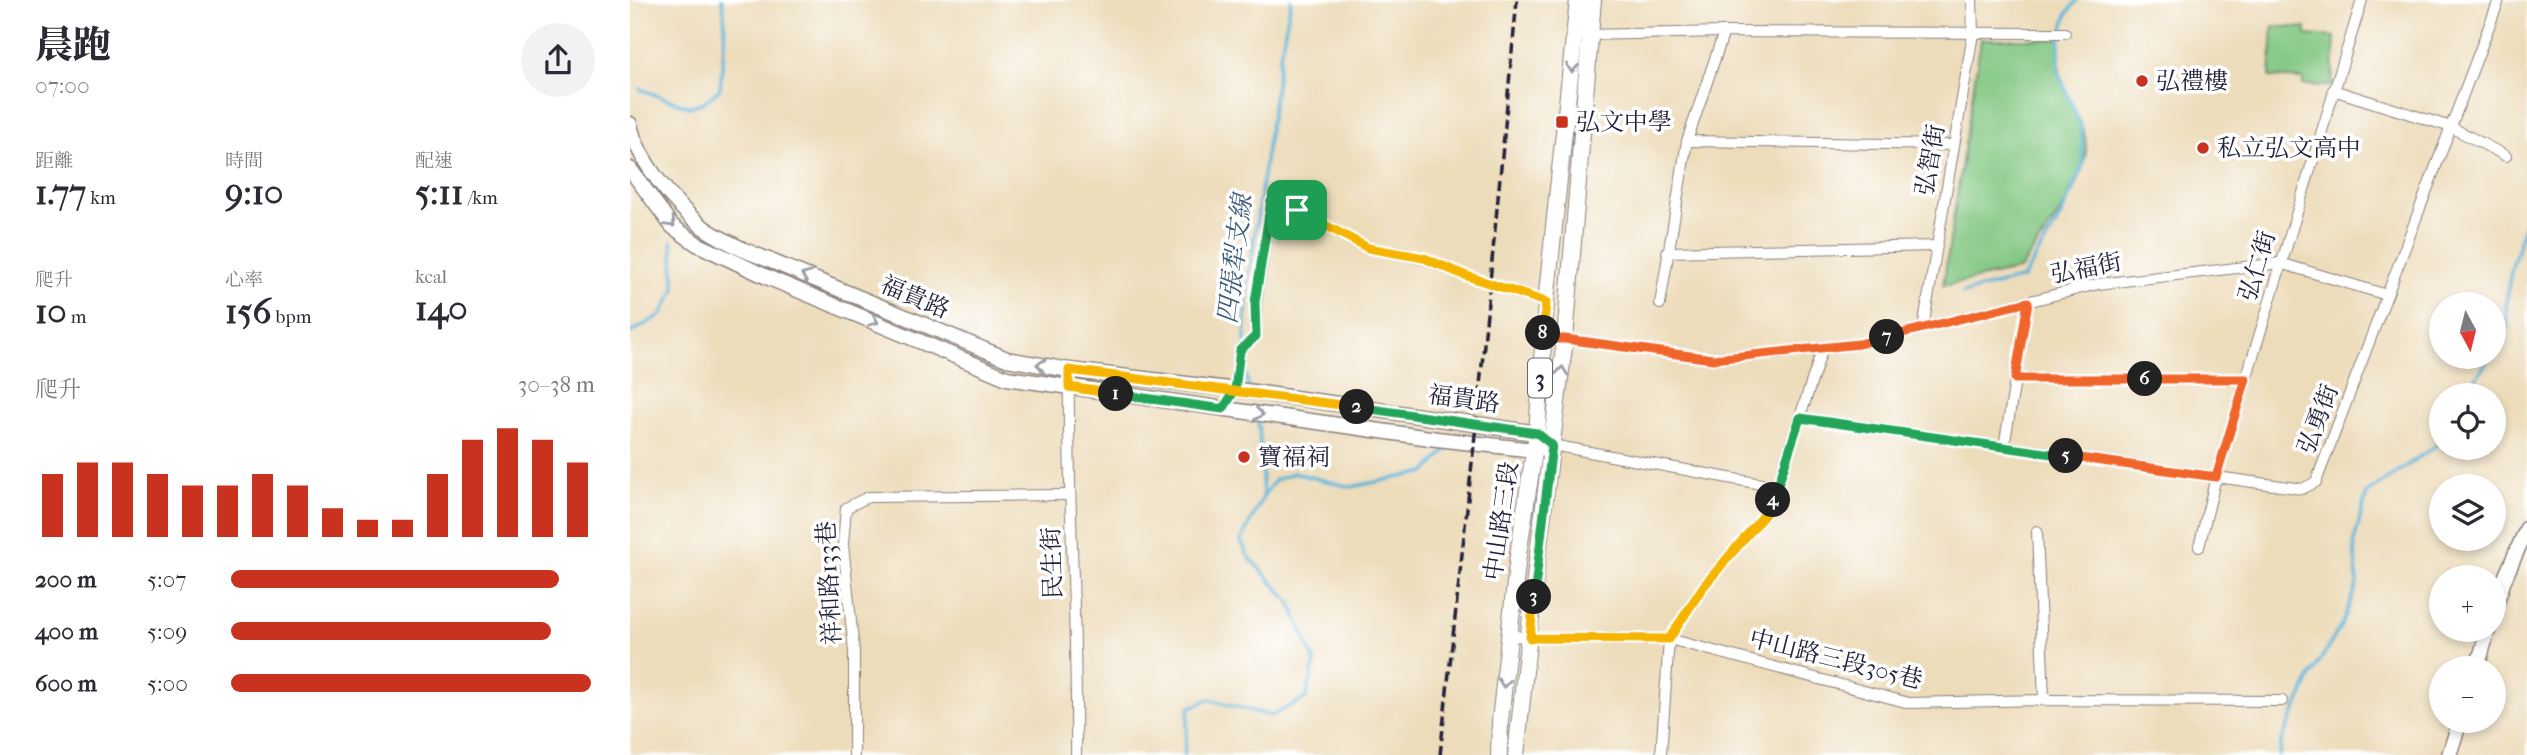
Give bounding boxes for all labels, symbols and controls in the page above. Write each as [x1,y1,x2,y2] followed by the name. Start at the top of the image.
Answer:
[35,23,111,68] text: 晨跑
[521,23,595,97] button: share
[1565,63,1580,74] one-way arrow
[2156,67,2228,95] place label: 弘禮樓
[35,72,90,99] text: 07:00
[2134,73,2150,89] marker: 弘禮樓
[1576,108,1672,136] place label: 弘文中學
[1554,114,1570,130] marker: 弘文中學
[1910,122,1950,198] street label: 弘智街
[2217,134,2361,162] place label: 私立弘文高中
[2195,140,2211,156] marker: 私立弘文高中
[35,150,73,172] text: 距離
[225,150,263,172] text: 時間
[415,150,453,172] text: 配速
[35,172,86,213] text: 1.77
[225,172,283,213] text: 9:10
[415,172,464,213] text: 5:11
[1267,180,1327,240] pin
[86,187,116,209] text: km
[464,187,498,209] text: /km
[1212,190,1259,325] water label: 四張犁支線
[1278,191,1316,229] icon: arrive
[663,215,675,228] one-way arrow
[2233,227,2281,305] street label: 弘仁街
[2048,247,2124,289] street label: 弘福街
[415,266,447,288] text: kcal
[35,269,73,291] text: 爬升
[225,269,263,291] text: 心率
[800,270,812,284] one-way arrow
[876,270,954,324] street label: 福貴路
[415,288,467,329] text: 140
[35,291,67,332] text: 10
[225,291,271,332] text: 156
[2429,292,2506,369] north arrow
[2429,292,2506,733] map controls
[67,306,86,328] text: m
[271,306,311,328] text: bpm
[868,313,880,327] one-way arrow
[1525,316,1560,350] pin: 8
[1870,320,1904,354] pin: 7
[1538,321,1547,343] text: 8
[1882,325,1891,347] text: 7
[1035,358,1047,373] one-way arrow
[1528,358,1552,398] road number: 3
[2128,362,2162,396] pin: 6
[1554,365,1569,377] one-way arrow
[2139,367,2150,389] text: 6
[518,371,595,398] text: 30–38 m
[35,376,81,403] text: 爬升
[1098,376,1134,412] pin: 1
[1426,380,1502,418] street label: 福貴路
[2292,380,2344,458] street label: 弘勇街
[1112,382,1119,404] text: 1
[2429,383,2506,460] button: locate
[1340,390,1374,424] pin: 2
[1352,395,1361,417] text: 2
[1253,407,1265,422] one-way arrow
[2048,438,2084,474] pin: 5
[1258,443,1330,471] place label: 寶福祠
[2061,444,2070,466] text: 5
[1236,449,1252,465] marker: 寶福祠
[1479,460,1523,582] street label: 中山路三段
[2429,474,2506,551] button: layers
[1756,482,1790,518] pin: 4
[1767,488,1778,510] text: 4
[812,520,846,646] street label: 祥和路133巷
[1037,527,1067,599] street label: 民生街
[2429,565,2506,642] button: +
[35,566,96,593] text: 200 m
[147,566,186,593] text: 5:07
[1516,580,1552,614] pin: 3
[1530,585,1537,607] text: 3
[35,618,98,645] text: 400 m
[147,618,187,645] text: 5:09
[1747,624,1925,694] street label: 中山路三段305巷
[2429,656,2506,733] button: −
[35,670,97,697] text: 600 m
[147,670,188,697] text: 5:00
[1497,678,1512,689] one-way arrow

